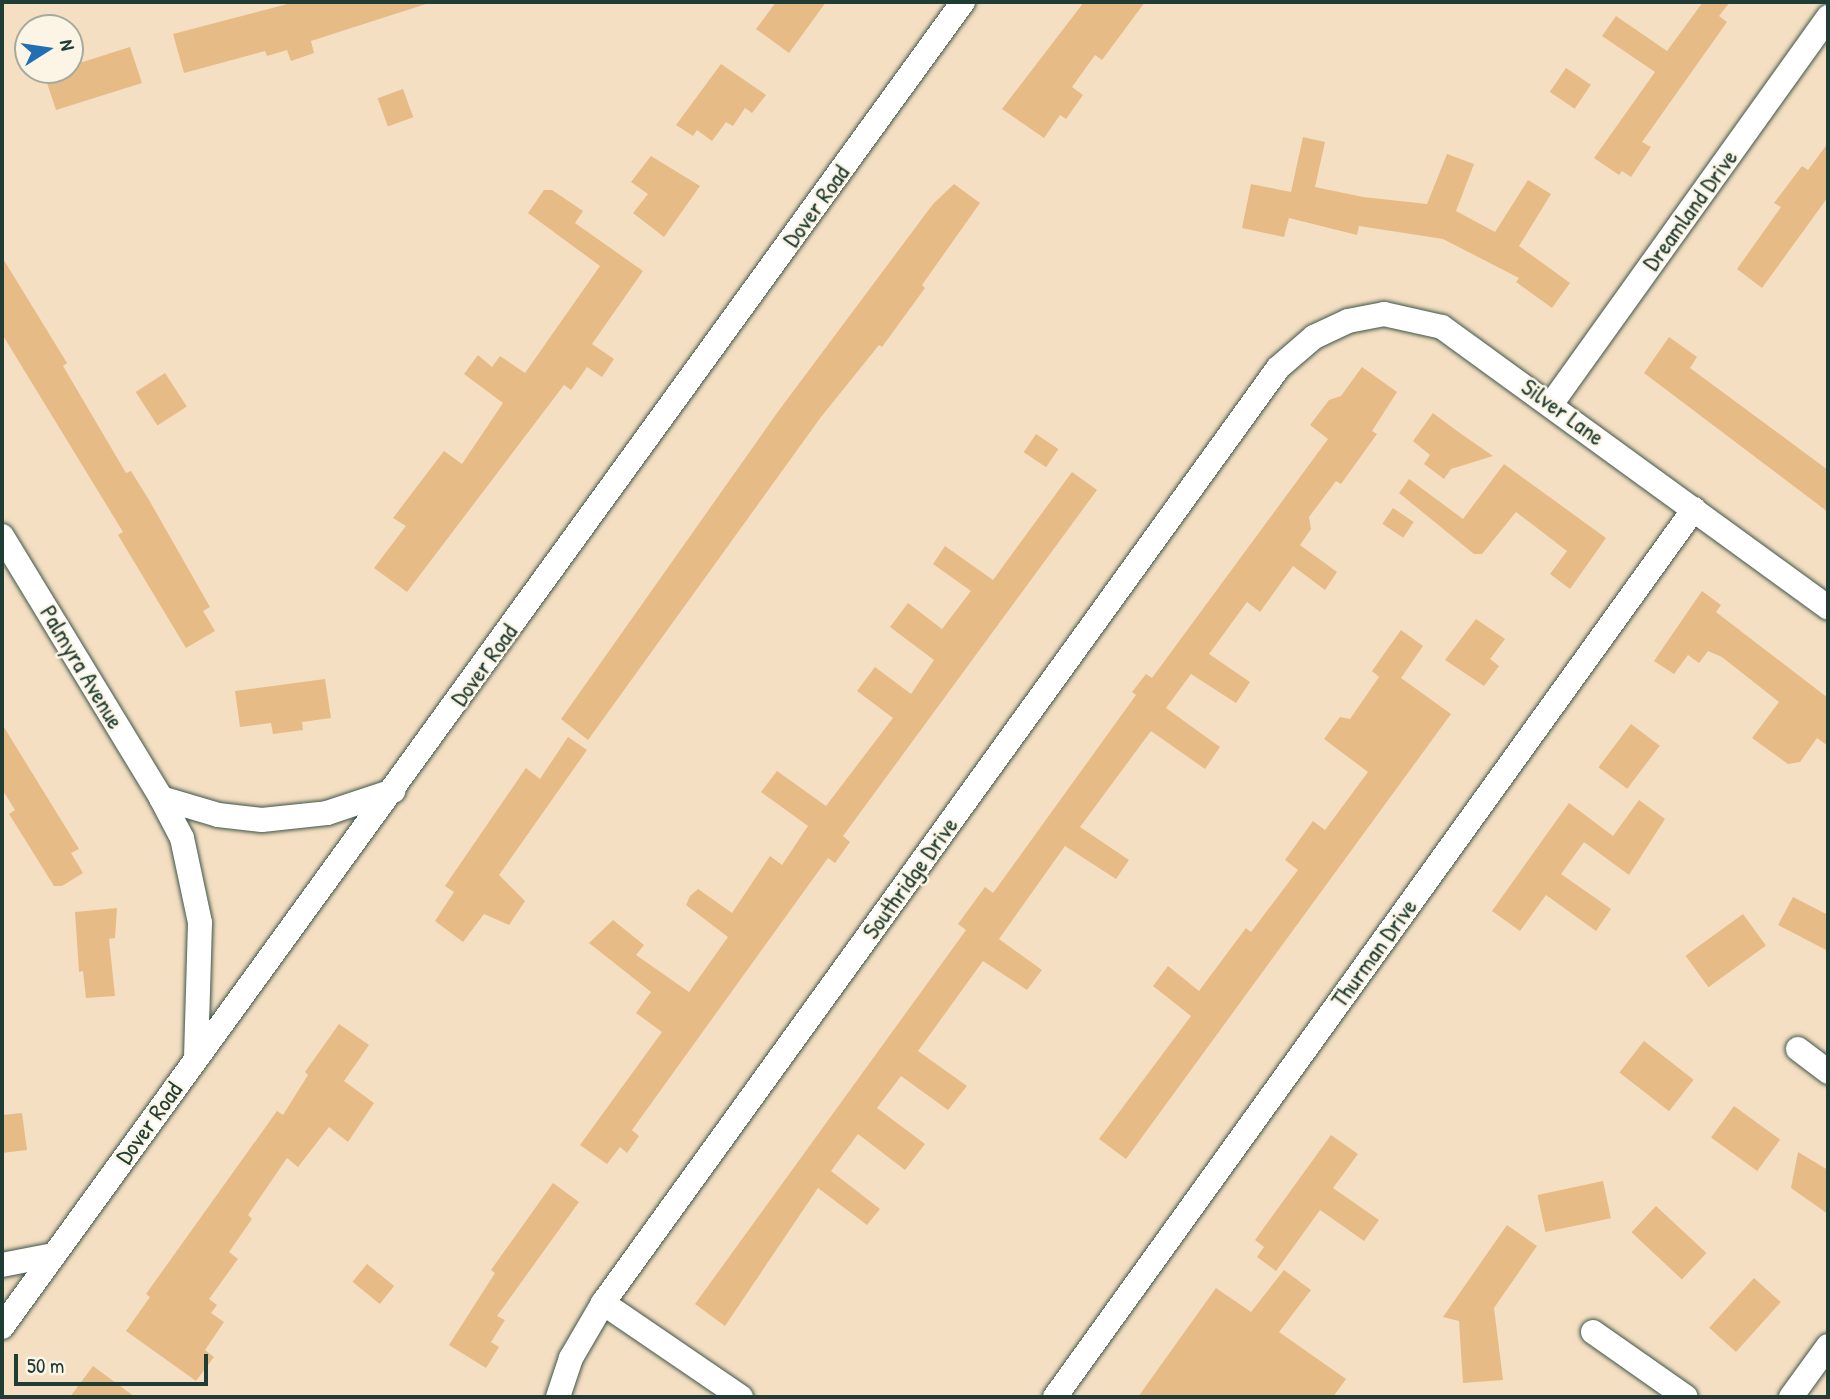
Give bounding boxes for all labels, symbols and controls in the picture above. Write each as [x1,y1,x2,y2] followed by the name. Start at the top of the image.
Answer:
[14,14,84,84] north arrow
[54,37,81,53] text: N
[1636,144,1744,276] street label: Dreamland Drive
[777,159,855,253] street label: Dover Road
[1516,372,1610,452] street label: Silver Lane
[34,600,130,734] street label: Palmyra Avenue
[445,618,523,712] street label: Dover Road
[856,811,964,945] street label: Southridge Drive
[1325,893,1423,1013] street label: Thurman Drive
[110,1076,188,1170] street label: Dover Road
[18,1340,212,1384] scale bar
[27,1351,64,1380] text: 50 m

